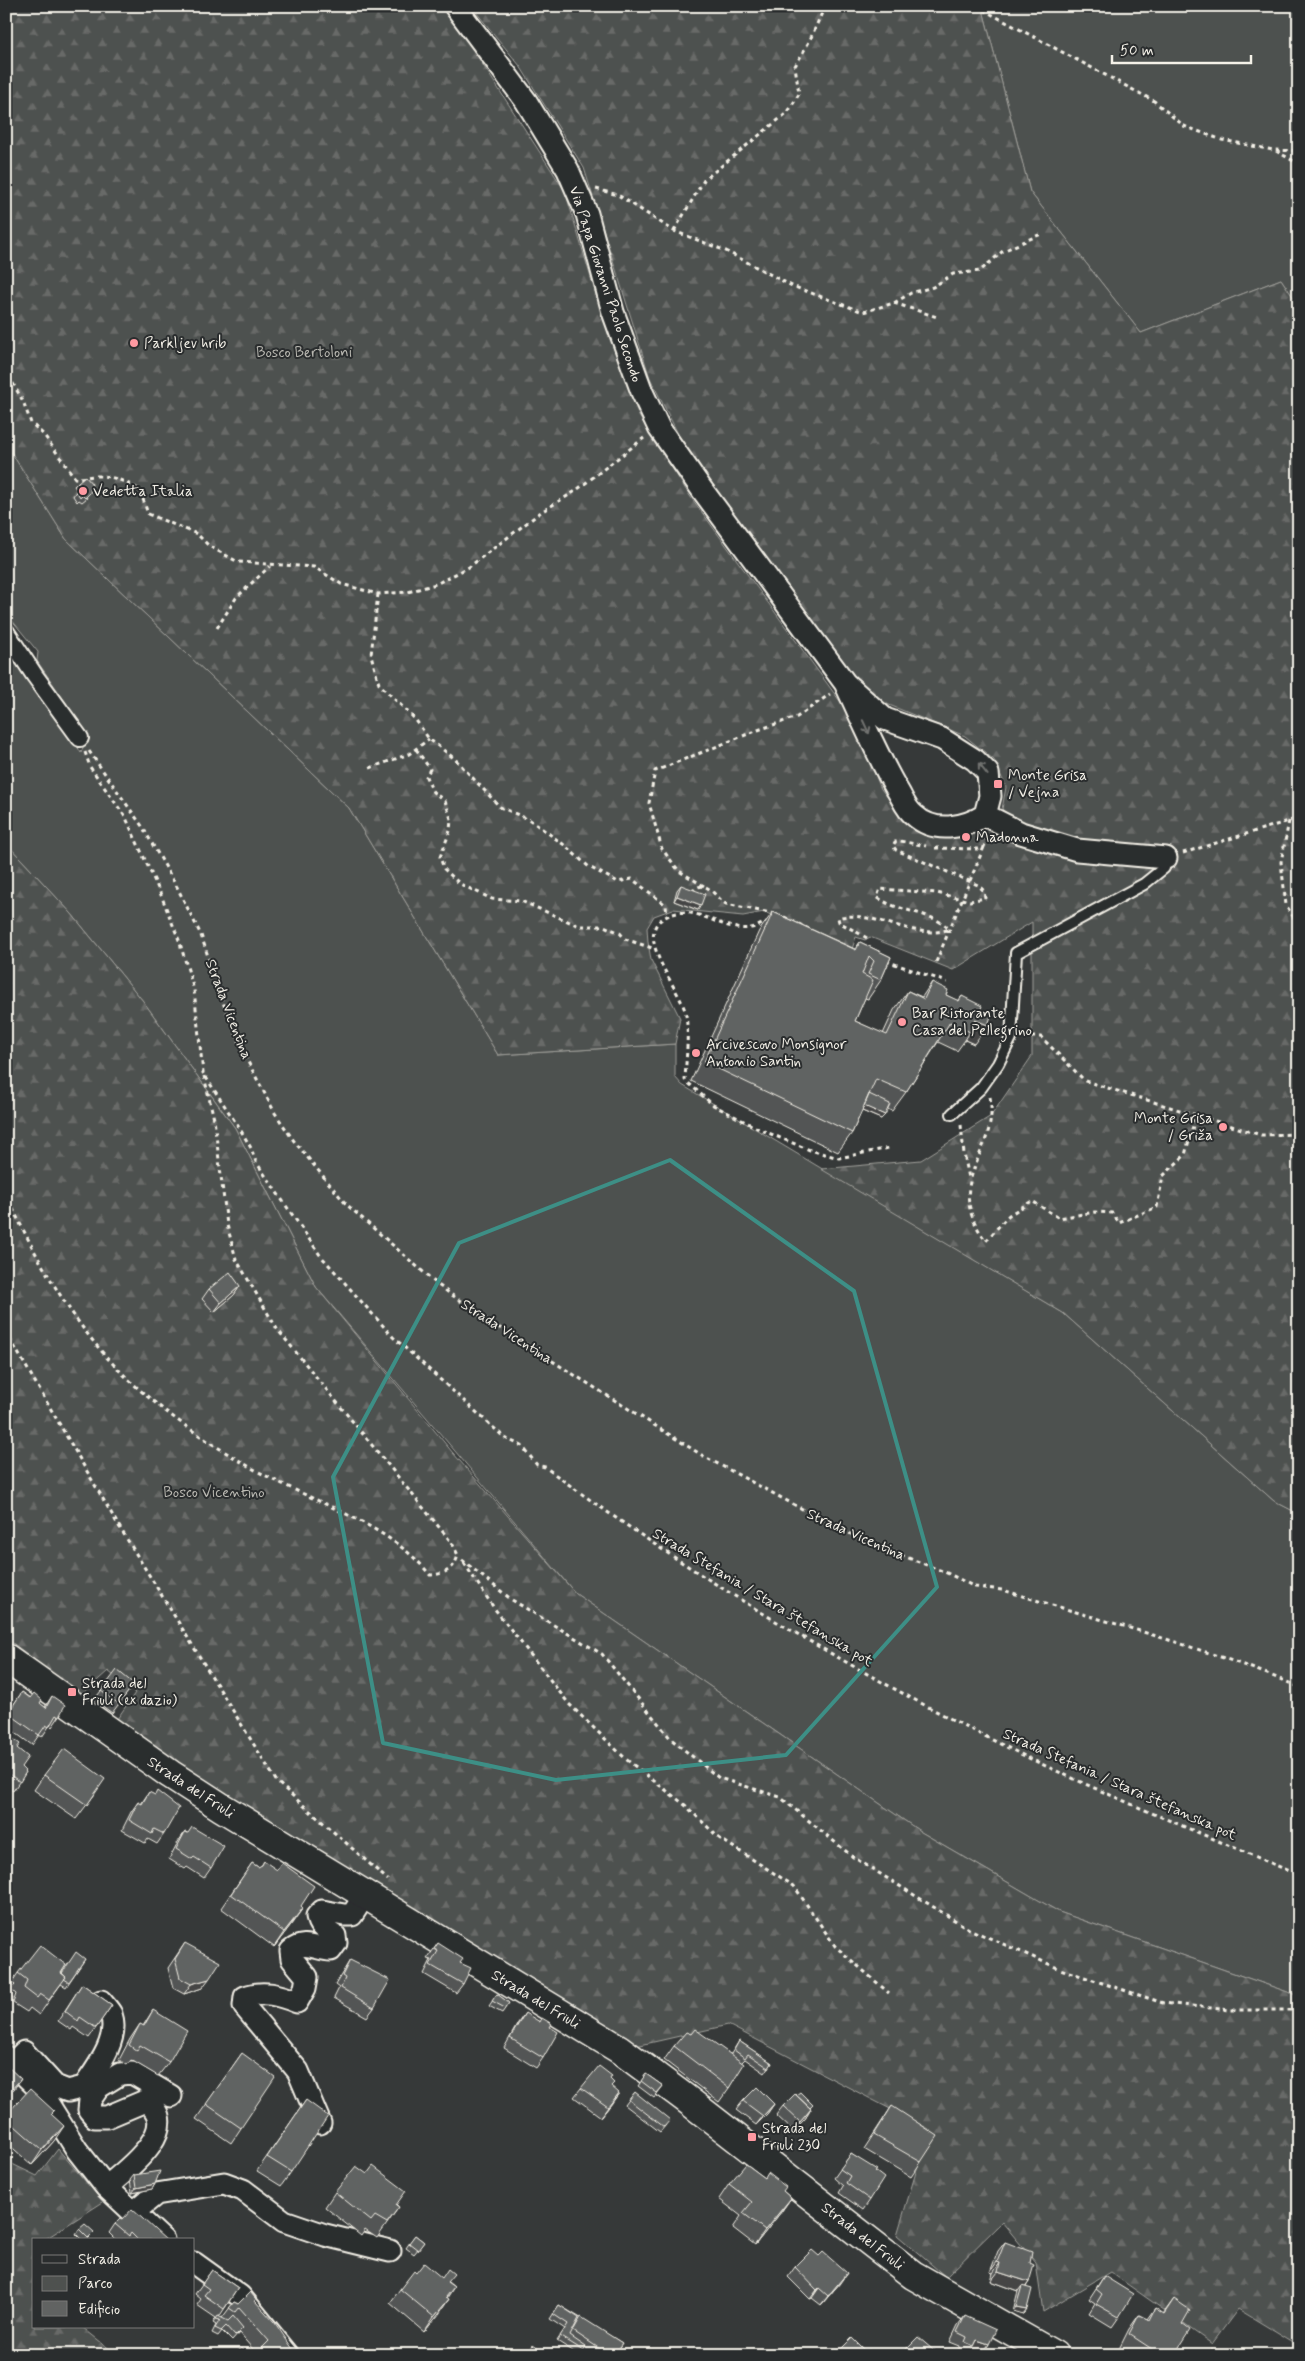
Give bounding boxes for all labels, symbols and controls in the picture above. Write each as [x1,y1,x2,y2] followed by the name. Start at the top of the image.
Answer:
[1112,32,1251,64] scale bar
[1120,41,1154,61] text: 50 m
[564,184,646,385] street label: Via Papa Giovanni Paolo Secondo
[144,334,226,354] place label: Parkljev hrib
[128,337,140,349] marker: Parkljev hrib
[256,343,352,363] park label: Bosco Bertoloni
[93,482,193,502] place label: Vedetta Italia
[77,485,89,497] marker: Vedetta Italia
[862,719,871,734] one-way arrow
[978,762,988,776] one-way arrow
[1008,766,1087,803] place label: Monte Grisa / Vejna
[992,778,1004,790] marker: Monte Grisa / Vejna
[976,828,1039,848] place label: Madonna
[960,831,972,843] marker: Madonna
[200,956,256,1063] street label: Strada Vicentina
[912,1004,1032,1042] place label: Bar Ristorante Casa del Pellegrino
[896,1016,908,1028] marker: Bar Ristorante Casa del Pellegrino
[706,1035,847,1072] place label: Arcivescovo Monsignor Antonio Santin
[690,1047,702,1059] marker: Arcivescovo Monsignor Antonio Santin
[1134,1109,1213,1146] place label: Monte Grisa / Griža
[1217,1121,1229,1133] marker: Monte Grisa / Griža
[457,1295,556,1369] street label: Strada Vicentina
[163,1483,265,1503] park label: Bosco Vicentino
[803,1504,908,1566] street label: Strada Vicentina
[649,1524,877,1672] street label: Strada Stefania / Stara štefanska pot
[82,1674,178,1711] place label: Strada del Friuli (ex dazio)
[66,1686,78,1698] marker: Strada del Friuli (ex dazio)
[1000,1724,1240,1846] street label: Strada Stefania / Stara štefanska pot
[143,1752,238,1824] street label: Strada del Friuli
[487,1966,584,2034] street label: Strada del Friuli
[762,2119,827,2156] place label: Strada del Friuli 230
[746,2131,758,2143] marker: Strada del Friuli 230
[817,2198,908,2276] street label: Strada del Friuli
[32,2238,195,2328] legend
[78,2250,121,2270] text: Strada
[78,2274,112,2294] text: Parco
[78,2300,120,2320] text: Edificio

